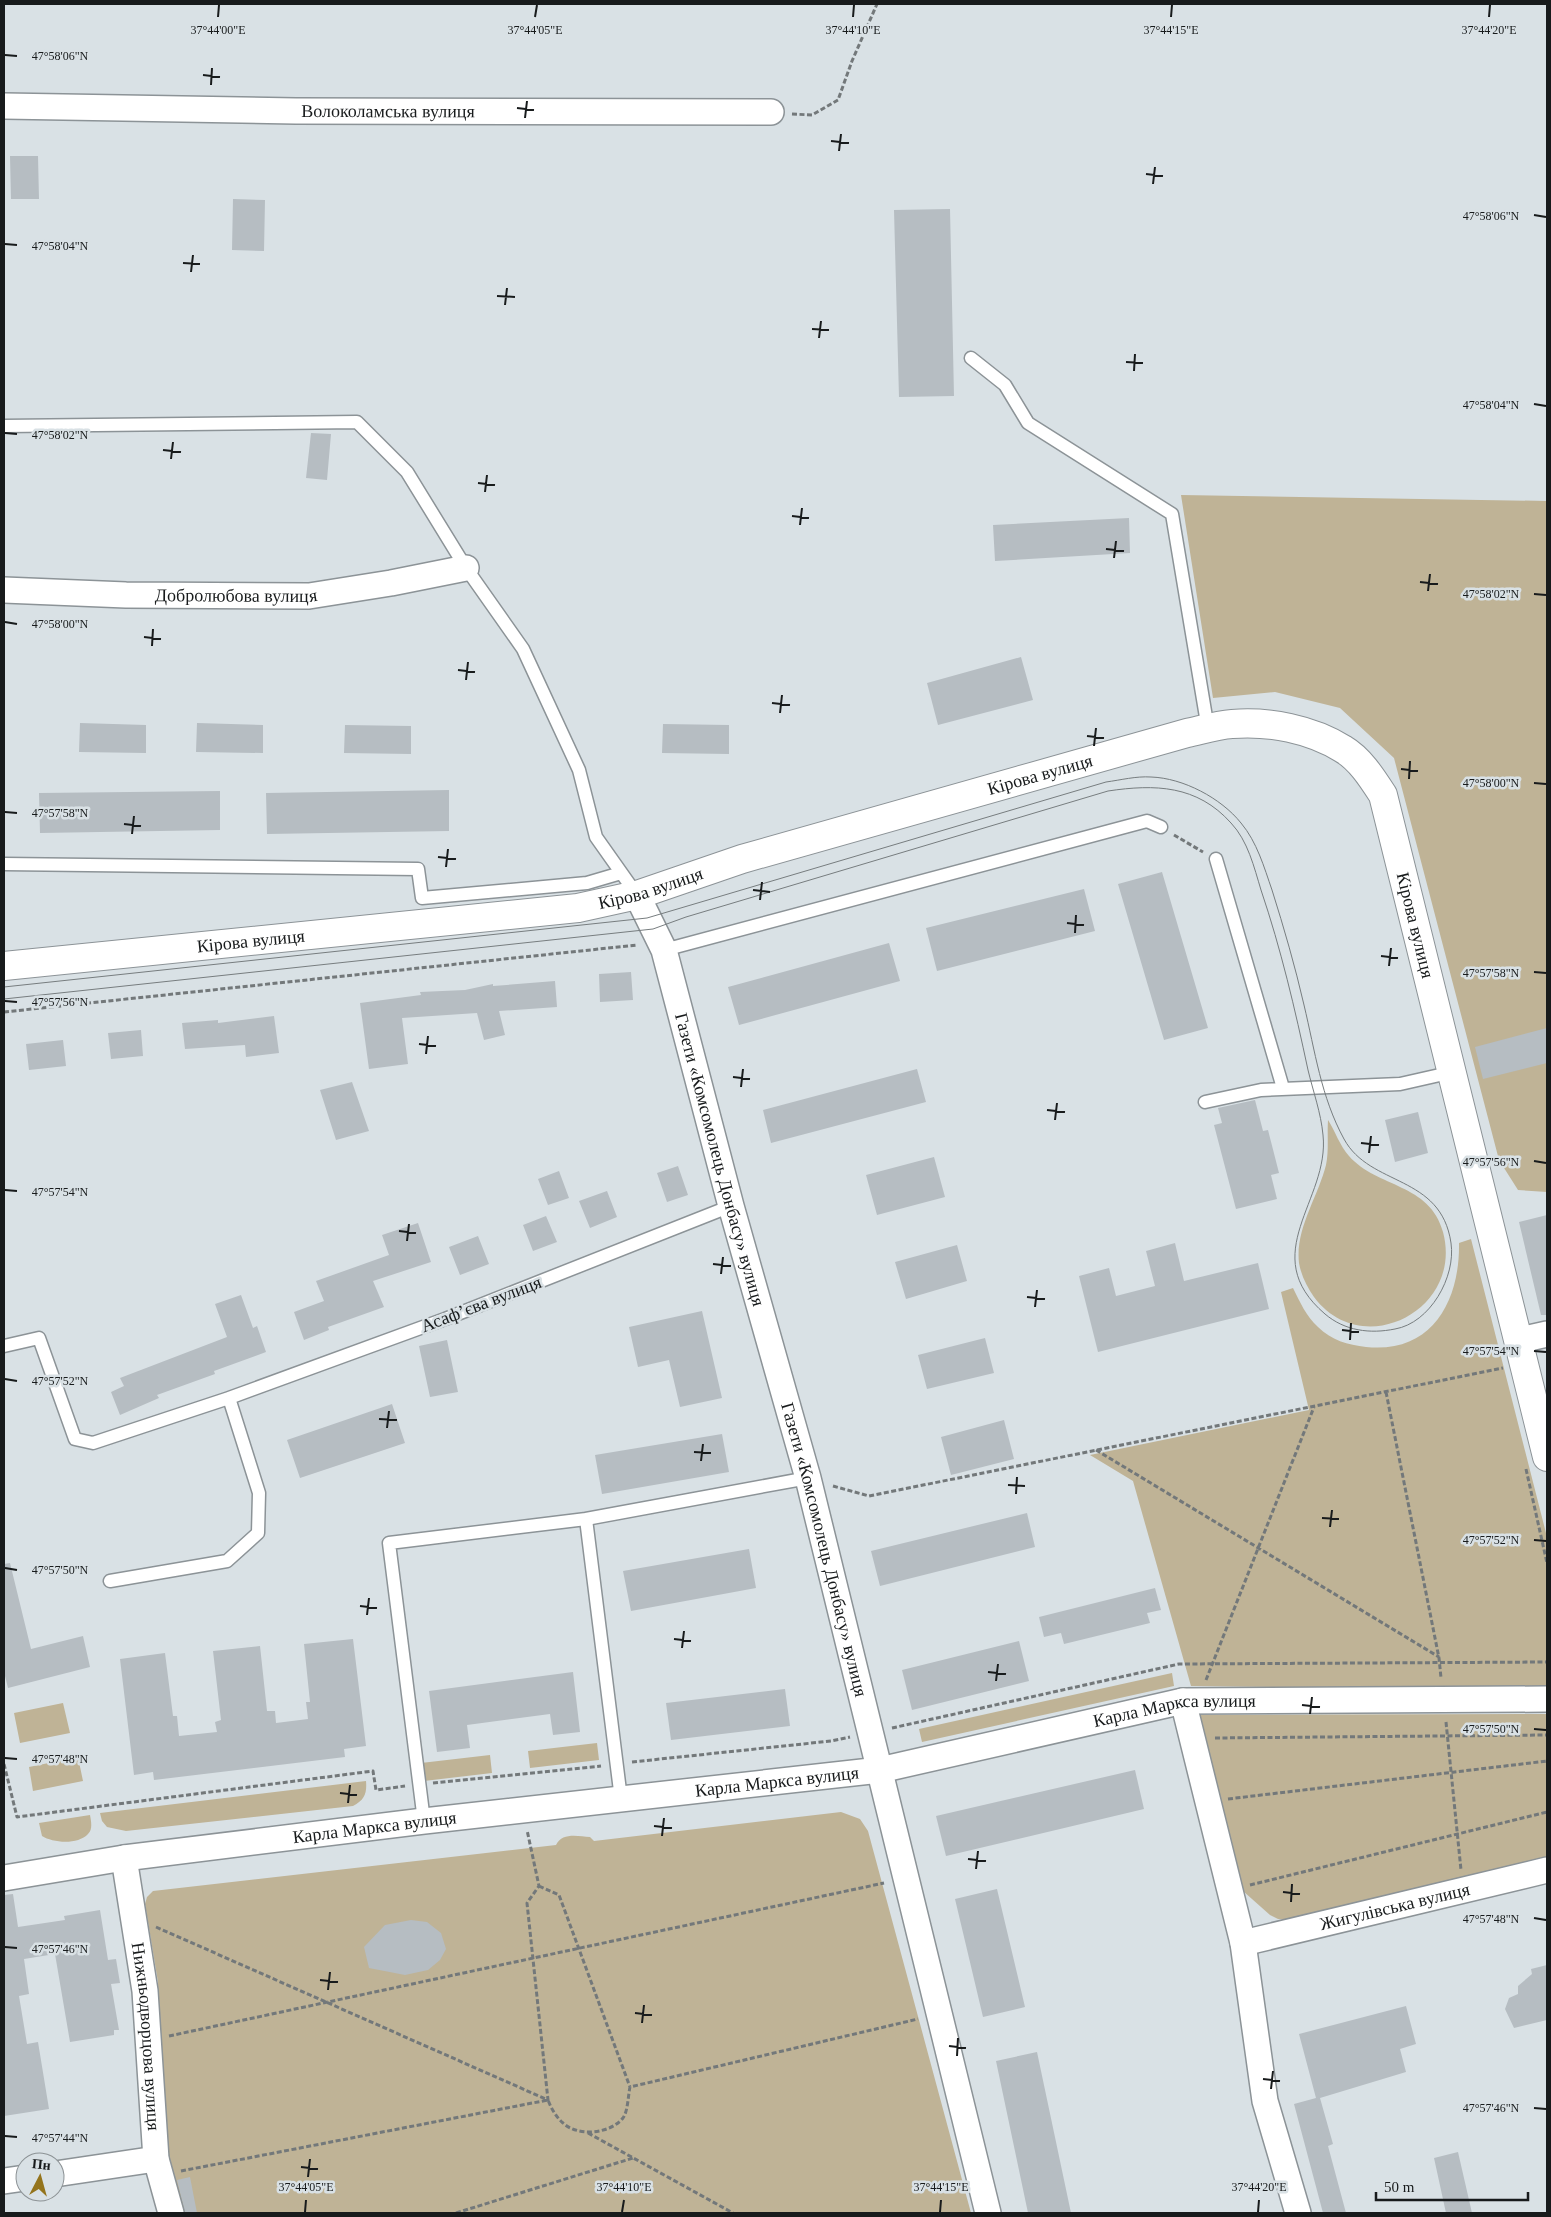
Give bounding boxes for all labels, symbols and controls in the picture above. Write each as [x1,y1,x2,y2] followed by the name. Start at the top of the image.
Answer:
[190,23,246,37] text: 37°44'00"E
[507,23,563,37] text: 37°44'05"E
[825,23,881,37] text: 37°44'10"E
[1143,23,1199,37] text: 37°44'15"E
[1461,23,1517,37] text: 37°44'20"E
[32,49,89,63] text: 47°58'06"N
[301,101,475,121] street label: Волоколамська вулиця
[1463,209,1520,223] text: 47°58'06"N
[32,239,89,253] text: 47°58'04"N
[1463,398,1520,412] text: 47°58'04"N
[32,428,89,442] text: 47°58'02"N
[155,585,318,606] street label: Добролюбова вулиця
[1463,587,1520,601] text: 47°58'02"N
[32,617,89,631] text: 47°58'00"N
[985,750,1095,799] street label: Кірова вулиця
[1463,776,1520,790] text: 47°58'00"N
[32,806,89,820] text: 47°57'58"N
[596,863,705,913] street label: Кірова вулиця
[1393,870,1438,980] street label: Кірова вулиця
[196,926,306,956] street label: Кірова вулиця
[1463,966,1520,980] text: 47°57'58"N
[32,995,89,1009] text: 47°57'56"N
[671,1011,769,1308] street label: Газети «Комсомолець Донбасу» вулиця
[1463,1155,1520,1169] text: 47°57'56"N
[32,1185,89,1199] text: 47°57'54"N
[418,1272,544,1336] street label: Асаф’єва вулиця
[1463,1344,1520,1358] text: 47°57'54"N
[32,1374,89,1388] text: 47°57'52"N
[777,1400,871,1699] street label: Газети «Комсомолець Донбасу» вулиця
[1463,1533,1520,1547] text: 47°57'52"N
[32,1563,89,1577] text: 47°57'50"N
[1091,1691,1256,1731] street label: Карла Маркса вулиця
[1463,1722,1520,1736] text: 47°57'50"N
[32,1752,89,1766] text: 47°57'48"N
[694,1762,860,1801] street label: Карла Маркса вулиця
[291,1807,457,1847] street label: Карла Маркса вулиця
[1318,1879,1472,1934] street label: Жигулівська вулиця
[1463,1912,1520,1926] text: 47°57'48"N
[127,1941,164,2131] street label: Нижньодворцова вулиця
[32,1942,89,1956] text: 47°57'46"N
[1463,2101,1520,2115] text: 47°57'46"N
[32,2131,89,2145] text: 47°57'44"N
[15,2152,65,2202] north arrow
[31,2156,52,2173] text: Пн
[1376,2170,1528,2202] scale bar
[1384,2179,1415,2195] text: 50 m
[278,2180,334,2194] text: 37°44'05"E
[596,2180,652,2194] text: 37°44'10"E
[913,2180,969,2194] text: 37°44'15"E
[1231,2180,1287,2194] text: 37°44'20"E

